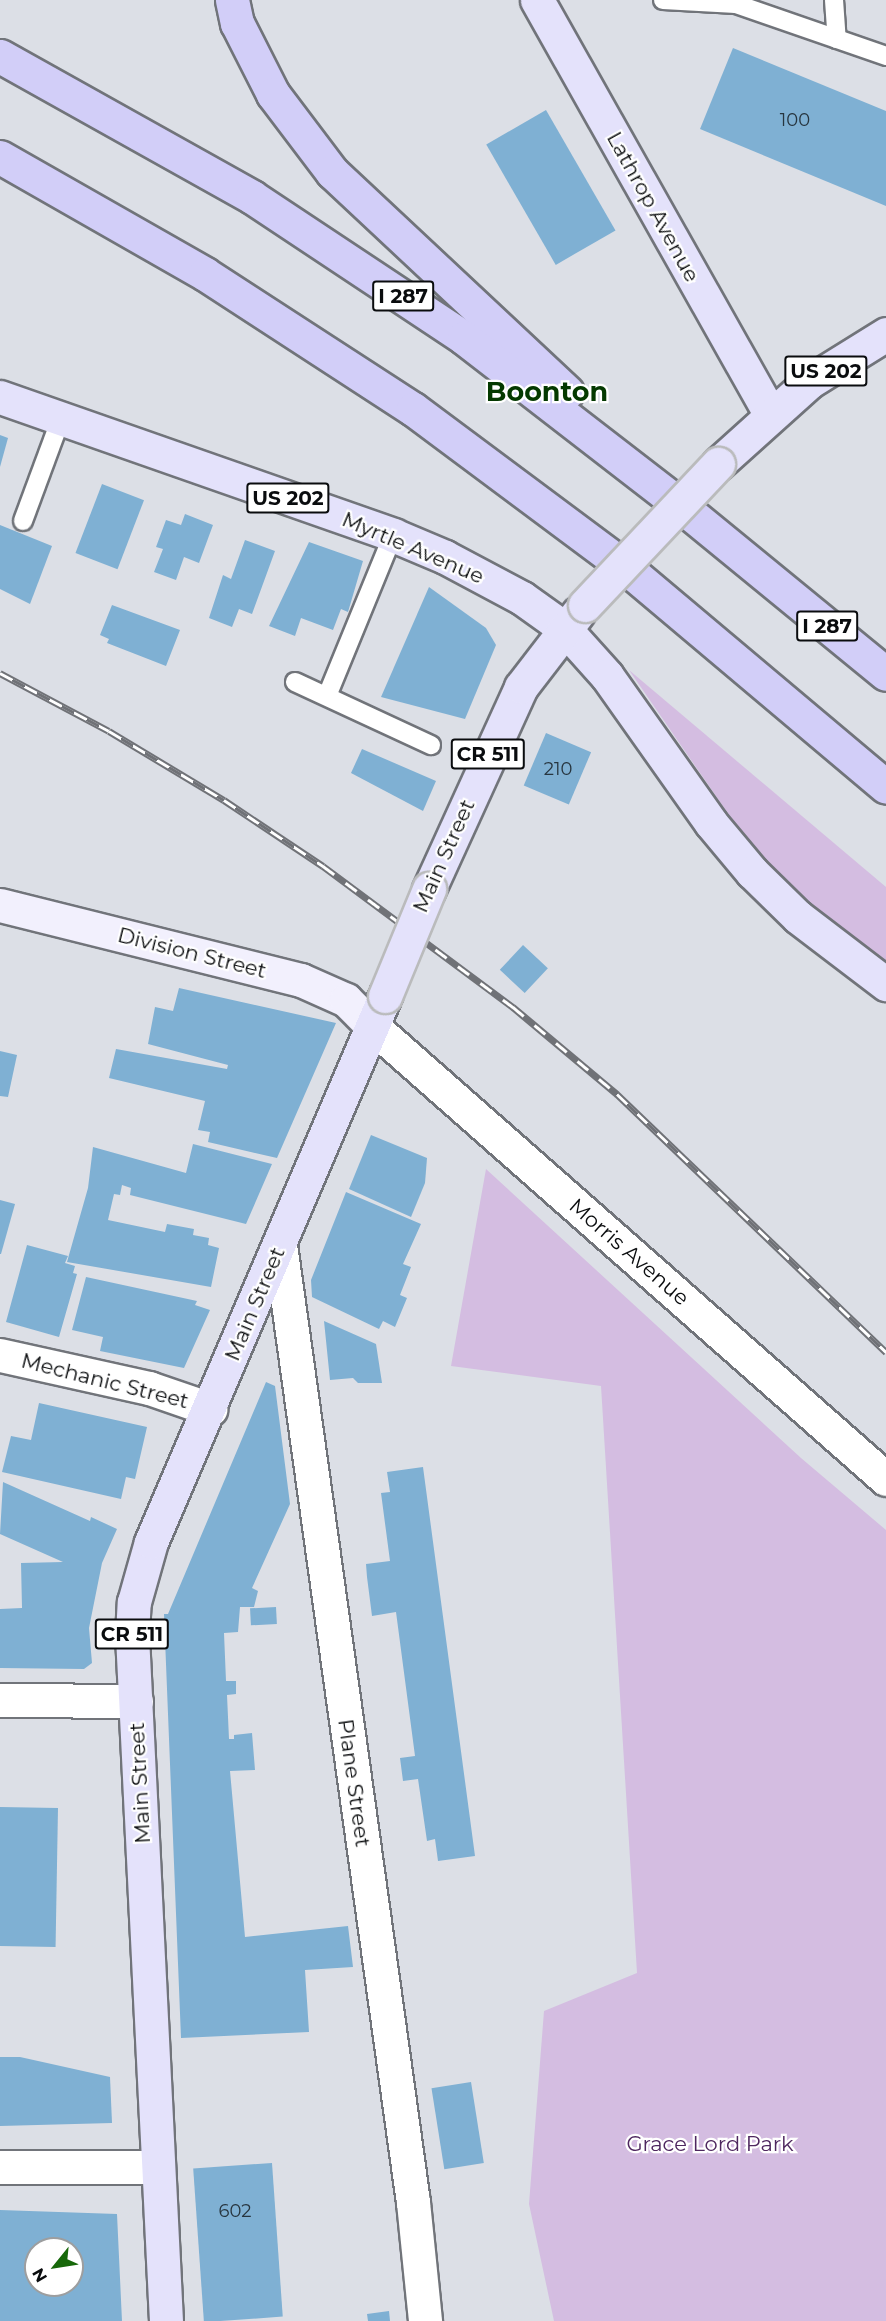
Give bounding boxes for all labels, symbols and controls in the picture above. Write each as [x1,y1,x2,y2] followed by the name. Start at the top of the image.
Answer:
[780,109,810,131] house number: 100
[601,128,705,286] street label: Lathrop Avenue
[372,279,434,313] road number: I 287
[784,354,868,388] road number: US 202
[486,376,608,408] district label: Boonton
[246,481,330,515] road number: US 202
[338,507,488,589] street label: Myrtle Avenue
[796,609,858,643] road number: I 287
[450,737,526,771] road number: CR 511
[544,758,572,780] house number: 210
[408,795,480,917] street label: Main Street
[115,922,269,984] street label: Division Street
[564,1193,694,1311] street label: Morris Avenue
[220,1243,290,1365] street label: Main Street
[19,1348,191,1414] street label: Mechanic Street
[94,1617,170,1651] road number: CR 511
[333,1717,375,1849] street label: Plane Street
[124,1722,156,1844] street label: Main Street
[626,2131,794,2157] park label: Grace Lord Park
[218,2200,252,2222] house number: 602
[24,2237,84,2297] north arrow
[28,2265,51,2286] text: N

